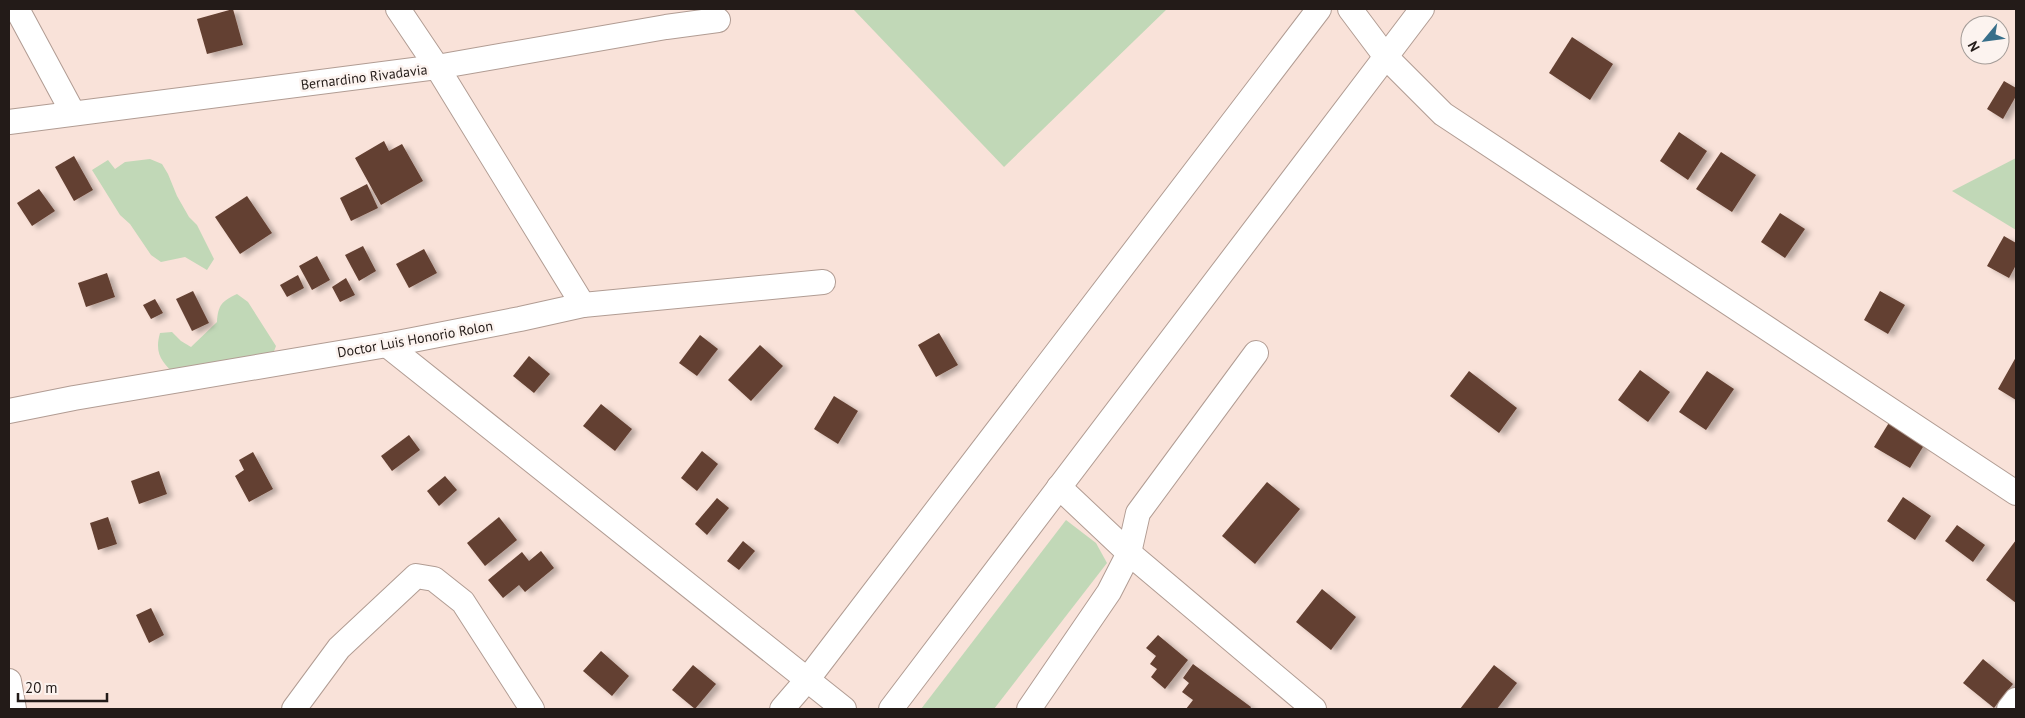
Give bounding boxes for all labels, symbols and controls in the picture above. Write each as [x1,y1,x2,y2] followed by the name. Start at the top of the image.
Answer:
[1960,15,2010,65] north arrow
[1964,38,1984,55] text: N
[300,60,428,94] street label: Bernardino Rivadavia
[336,316,494,362] street label: Doctor Luis Honorio Rolon
[18,670,106,702] scale bar
[25,678,58,697] text: 20 m

